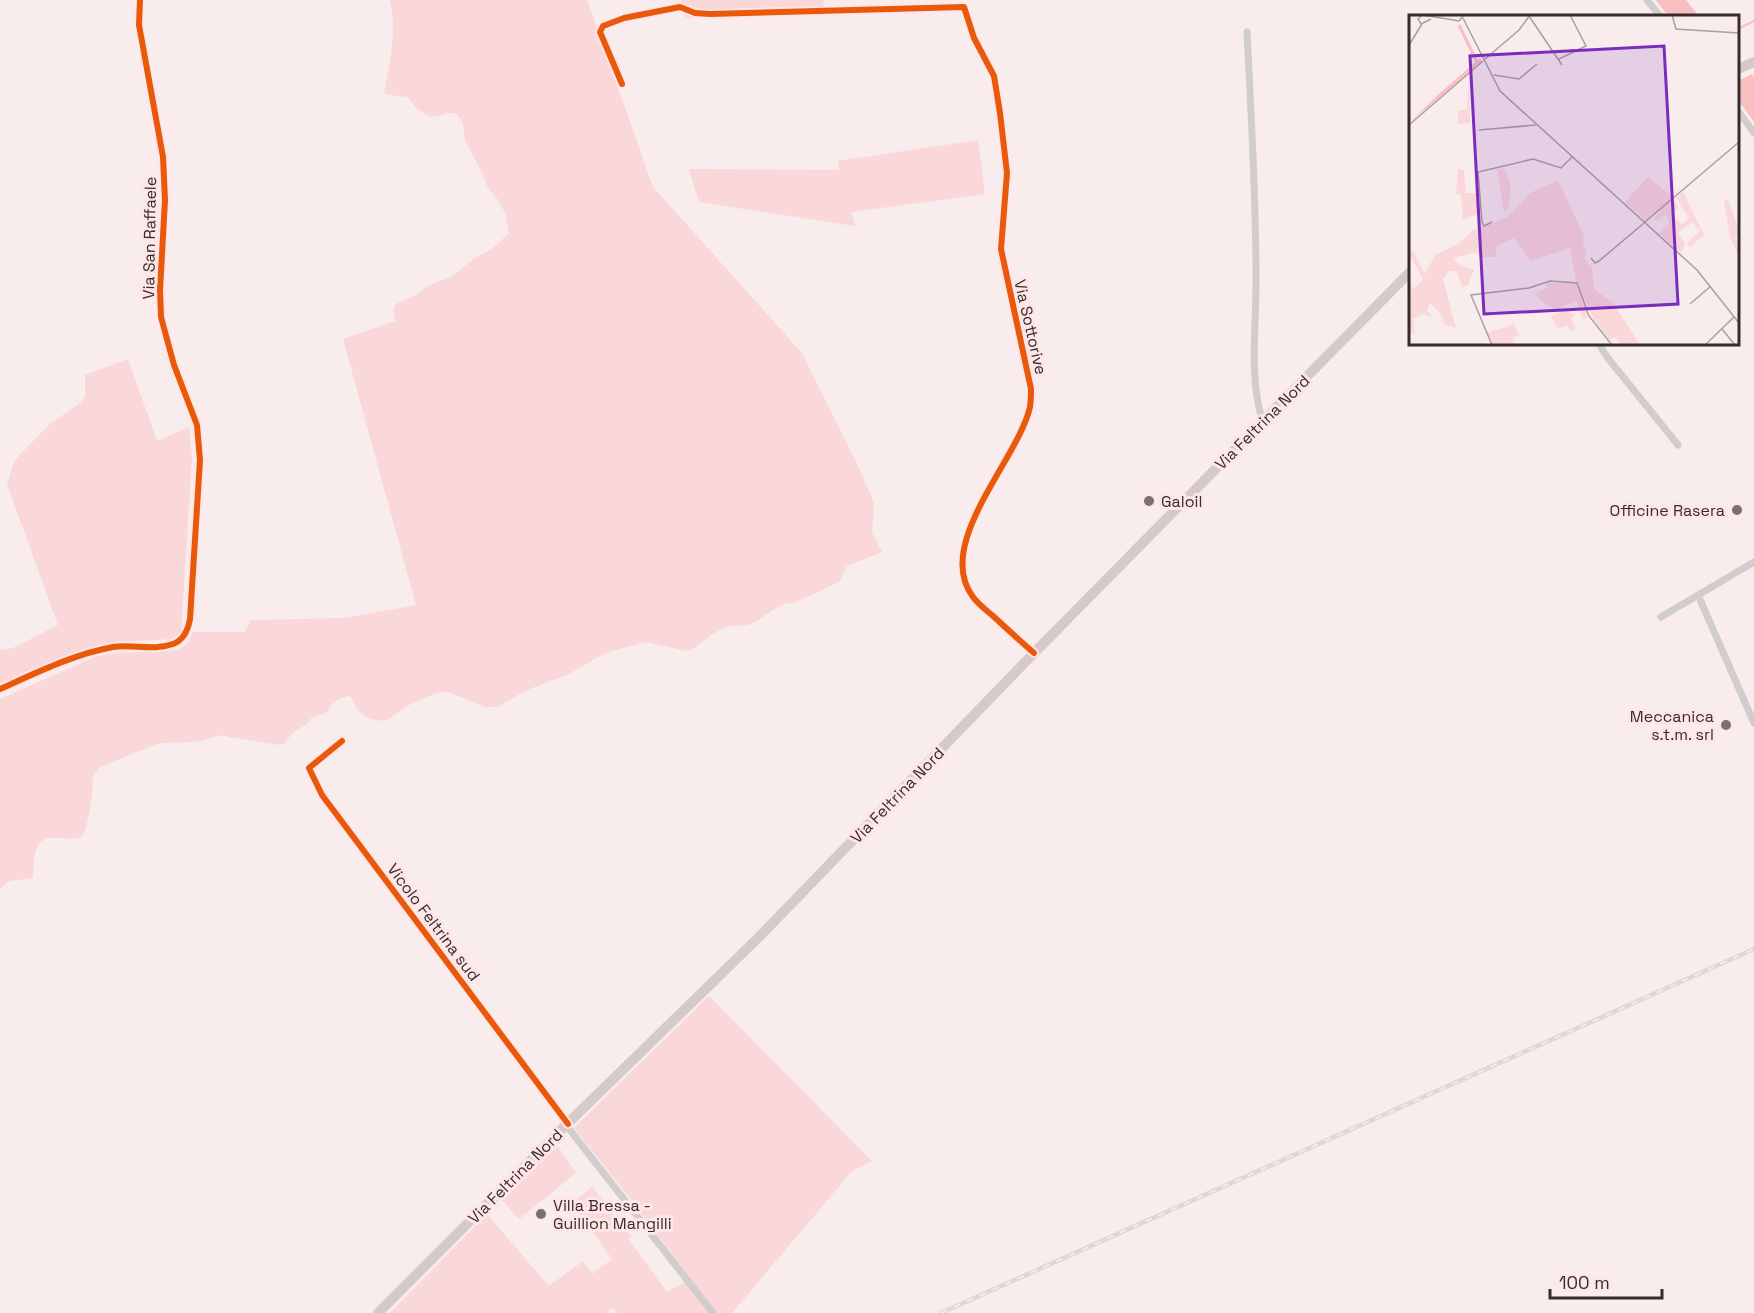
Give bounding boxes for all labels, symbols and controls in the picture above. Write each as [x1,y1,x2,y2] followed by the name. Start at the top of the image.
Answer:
[1409,15,1739,345] inset map
[138,176,161,300] street label: Via San Raffaele
[1009,278,1052,377] street label: Via Sottorive
[1210,370,1314,474] street label: Via Feltrina Nord
[1161,491,1202,512] place label: Galoil
[1142,494,1156,508] marker: Galoil
[1610,500,1725,521] place label: Officine Rasera
[1730,503,1744,517] marker: Officine Rasera
[1630,706,1714,745] place label: Meccanica s.t.m. srl
[1719,718,1733,732] marker: Meccanica s.t.m. srl
[846,743,949,848] street label: Via Feltrina Nord
[382,859,485,985] street label: Vicolo Feltrina sud
[463,1124,567,1228] street label: Via Feltrina Nord
[553,1195,672,1234] place label: Villa Bressa - Guillion Mangilli
[534,1207,548,1221] marker: Villa Bressa - Guillion Mangilli
[1550,1262,1662,1300] scale bar
[1559,1271,1610,1294] text: 100 m

